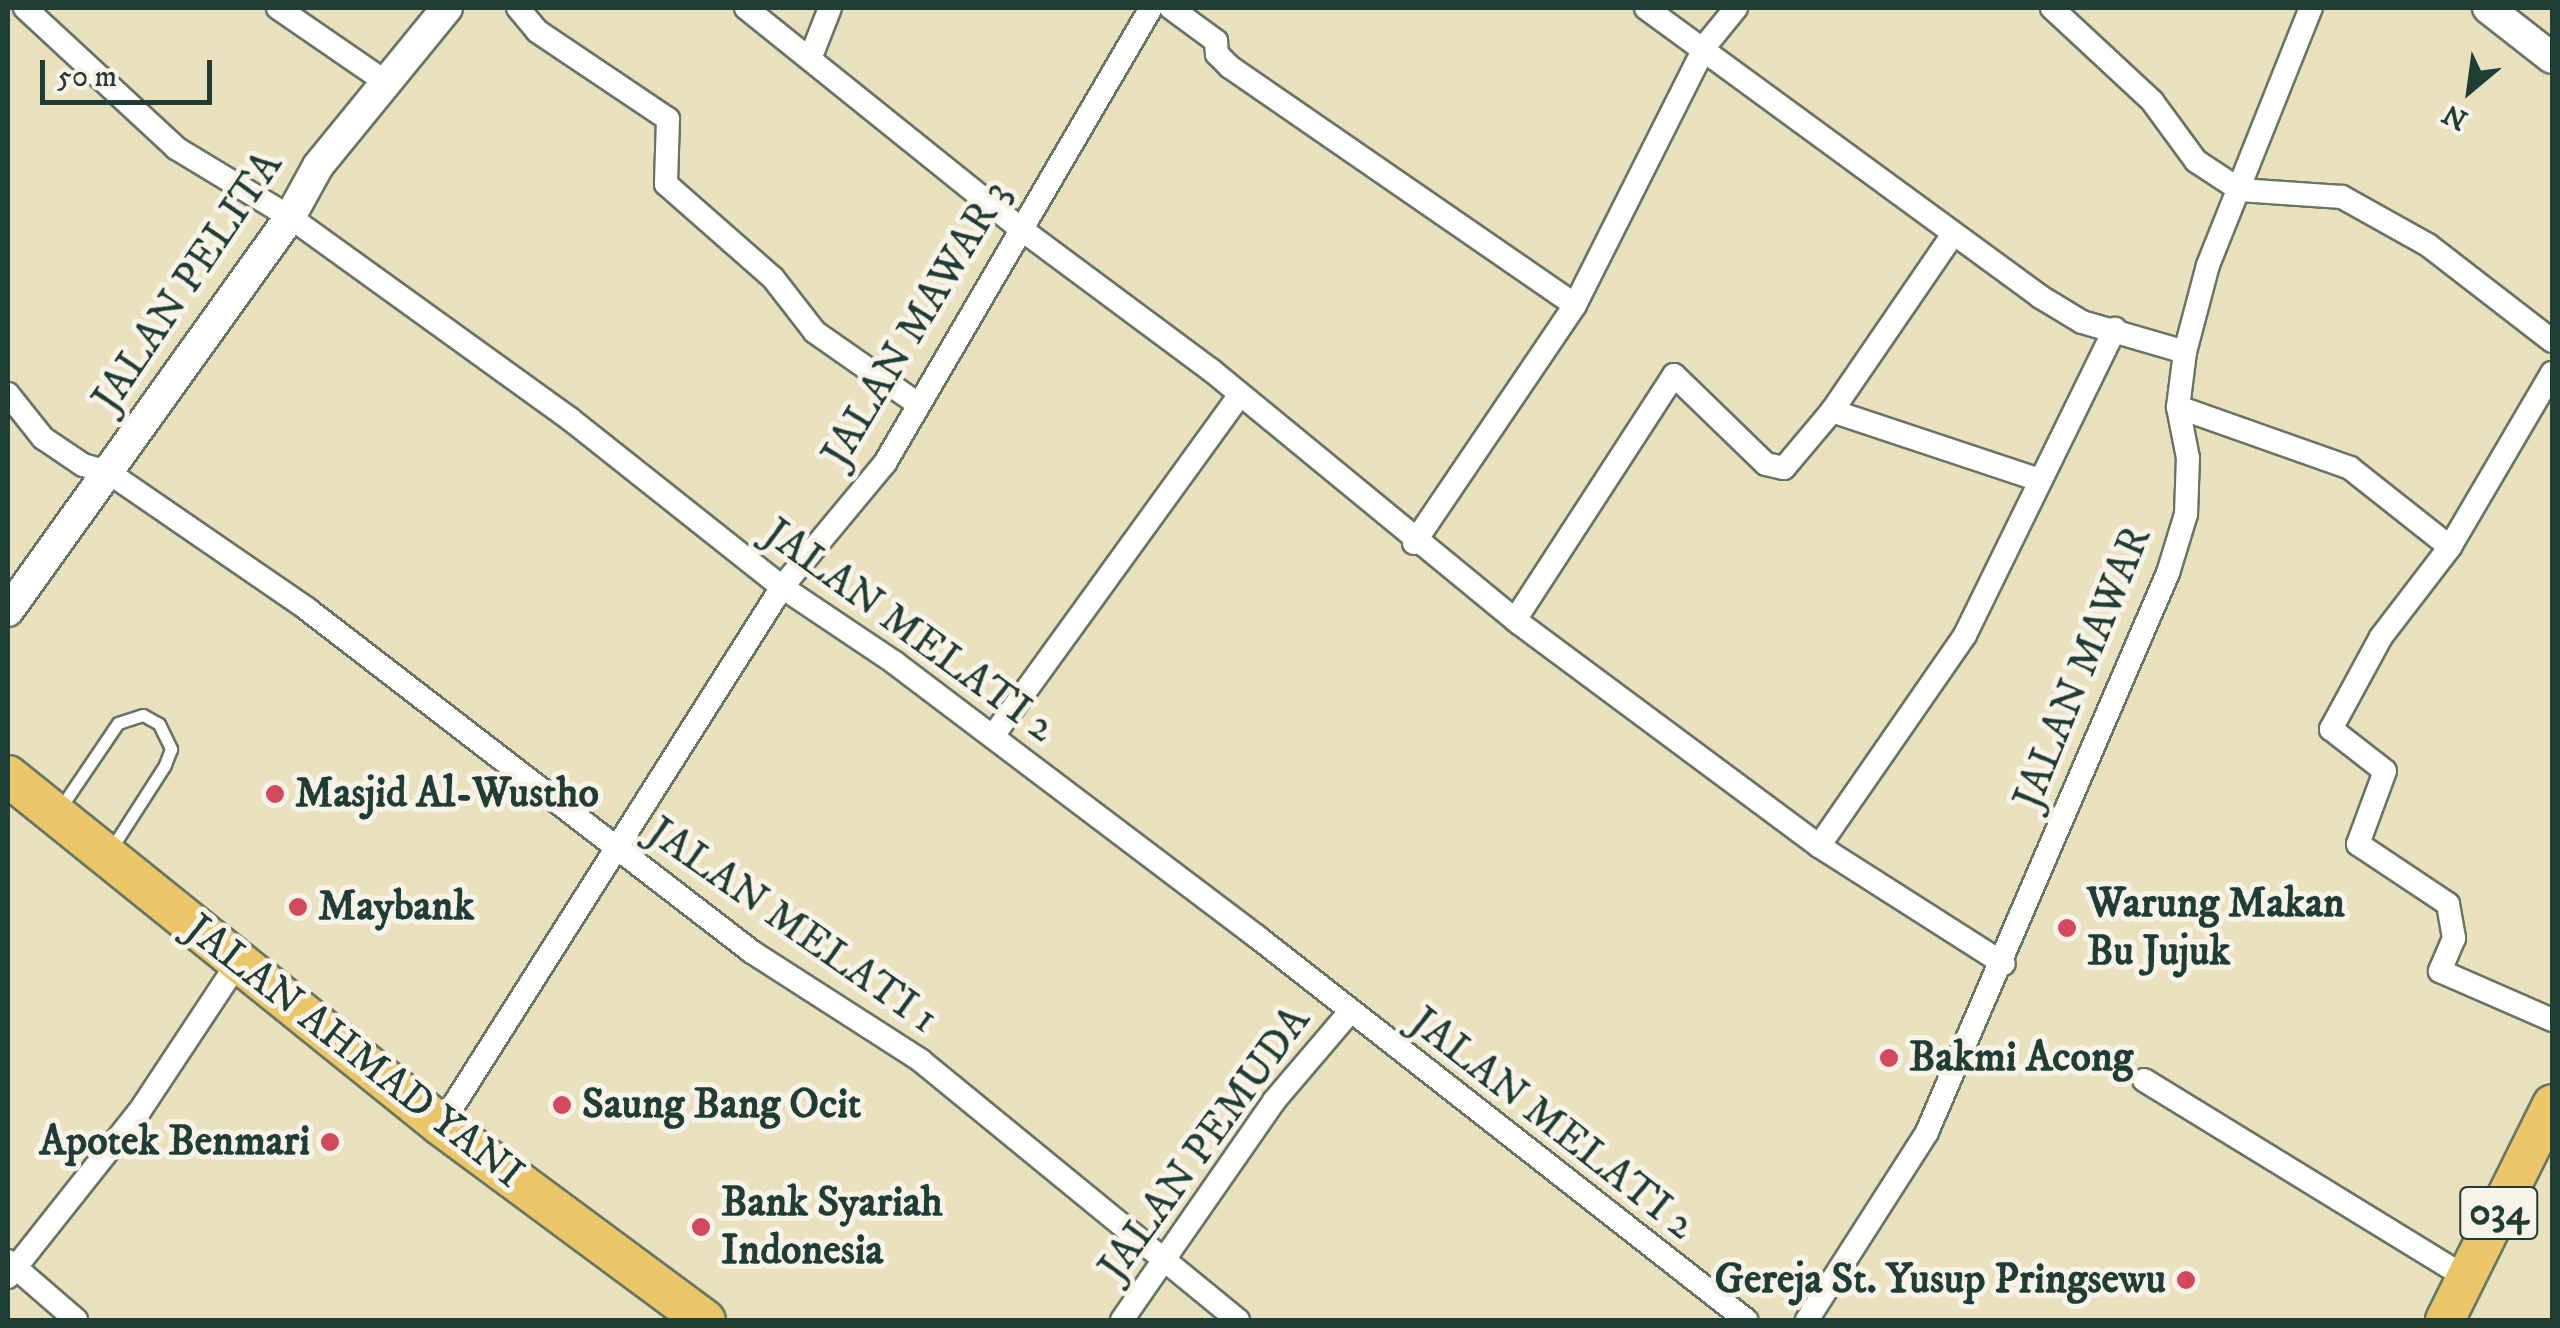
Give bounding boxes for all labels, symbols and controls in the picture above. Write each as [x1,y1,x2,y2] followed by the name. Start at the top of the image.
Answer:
[45,40,218,102] scale bar
[2420,40,2520,140] north arrow
[57,59,117,96] text: 50 m
[2437,96,2474,138] text: N
[82,142,294,422] street label: JALAN PELITA
[812,172,1022,476] street label: JALAN MAWAR 3
[754,508,1064,754] street label: JALAN MELATI 2
[2003,520,2163,816] street label: JALAN MAWAR
[295,769,599,819] place label: Masjid Al-Wustho
[264,783,286,805] marker: Masjid Al-Wustho
[637,807,947,1045] street label: JALAN MELATI 1
[2087,879,2345,978] place label: Warung Makan Bu Jujuk
[318,882,474,932] place label: Maybank
[287,896,309,918] marker: Maybank
[175,904,533,1200] street label: JALAN AHMAD YANI
[2056,917,2078,939] marker: Warung Makan Bu Jujuk
[1089,997,1321,1291] street label: JALAN PEMUDA
[1400,997,1704,1251] street label: JALAN MELATI 2
[1909,1033,2133,1083] place label: Bakmi Acong
[1878,1047,1900,1069] marker: Bakmi Acong
[582,1080,861,1130] place label: Saung Bang Ocit
[551,1094,573,1116] marker: Saung Bang Ocit
[39,1117,310,1167] place label: Apotek Benmari
[319,1131,341,1153] marker: Apotek Benmari
[721,1178,943,1276] place label: Bank Syariah Indonesia
[2459,1178,2539,1248] road number: 034
[690,1216,712,1238] marker: Bank Syariah Indonesia
[1715,1255,2166,1305] place label: Gereja St. Yusup Pringsewu
[2175,1269,2197,1291] marker: Gereja St. Yusup Pringsewu

